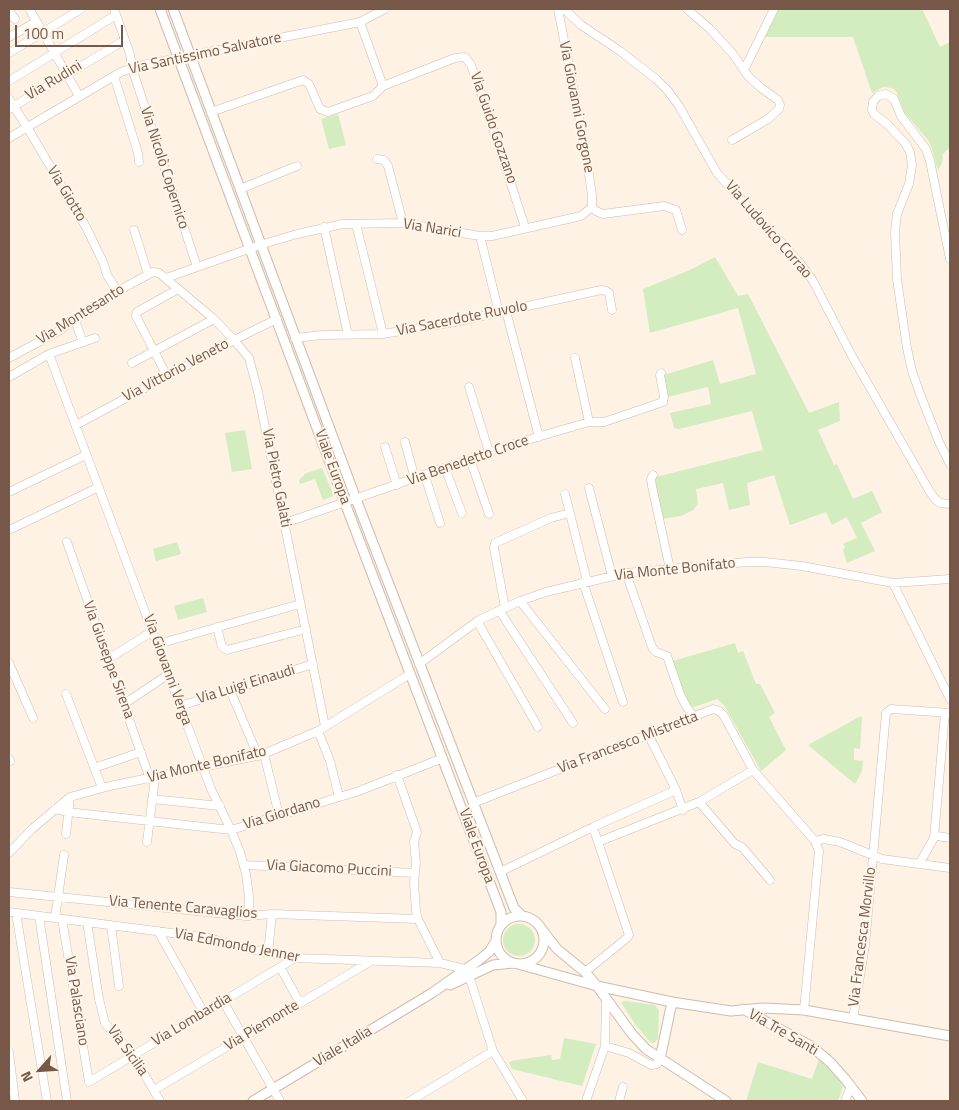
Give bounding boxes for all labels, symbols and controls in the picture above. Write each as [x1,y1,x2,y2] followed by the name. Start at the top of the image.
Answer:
[18,15,125,47] scale bar
[23,22,64,45] text: 100 m
[127,29,283,79] street label: Via Santissimo Salvatore
[554,40,598,174] street label: Via Giovanni Gorgone
[23,57,85,105] street label: Via Rudini
[465,70,521,186] street label: Via Guido Gozzano
[136,105,192,231] street label: Via Nicolò Copernico
[42,163,90,225] street label: Via Giotto
[721,177,815,283] street label: Via Ludovico Corrao
[402,216,462,242] street label: Via Narici
[34,281,128,349] street label: Via Montesanto
[395,297,529,341] street label: Via Sacerdote Ruvolo
[120,335,232,407] street label: Via Vittorio Veneto
[258,427,294,529] street label: Via Pietro Galati
[310,427,354,507] street label: Viale Europa
[405,432,531,490] street label: Via Benedetto Croce
[614,555,736,585] street label: Via Monte Bonifato
[78,599,138,721] street label: Via Giuseppe Sirena
[139,612,195,728] street label: Via Giovanni Verga
[195,662,297,708] street label: Via Luigi Einaudi
[555,708,701,778] street label: Via Francesco Mistretta
[146,743,268,787] street label: Via Monte Bonifato
[241,794,323,834] street label: Via Giordano
[454,806,498,886] street label: Viale Europa
[266,857,392,881] street label: Via Giacomo Puccini
[846,866,880,1008] street label: Via Francesca Morvillo
[108,893,258,923] street label: Via Tenente Caravaglios
[173,925,301,967] street label: Via Edmondo Jenner
[60,955,92,1047] street label: Via Palasciano
[149,989,235,1051] street label: Via Lombardia
[221,997,303,1055] street label: Via Piemonte
[745,1006,821,1060] street label: Via Tre Santi
[103,1022,151,1080] street label: Via Sicilia
[311,1023,375,1071] street label: Viale Italia
[15,1045,65,1095] north arrow
[15,1068,38,1086] text: N

